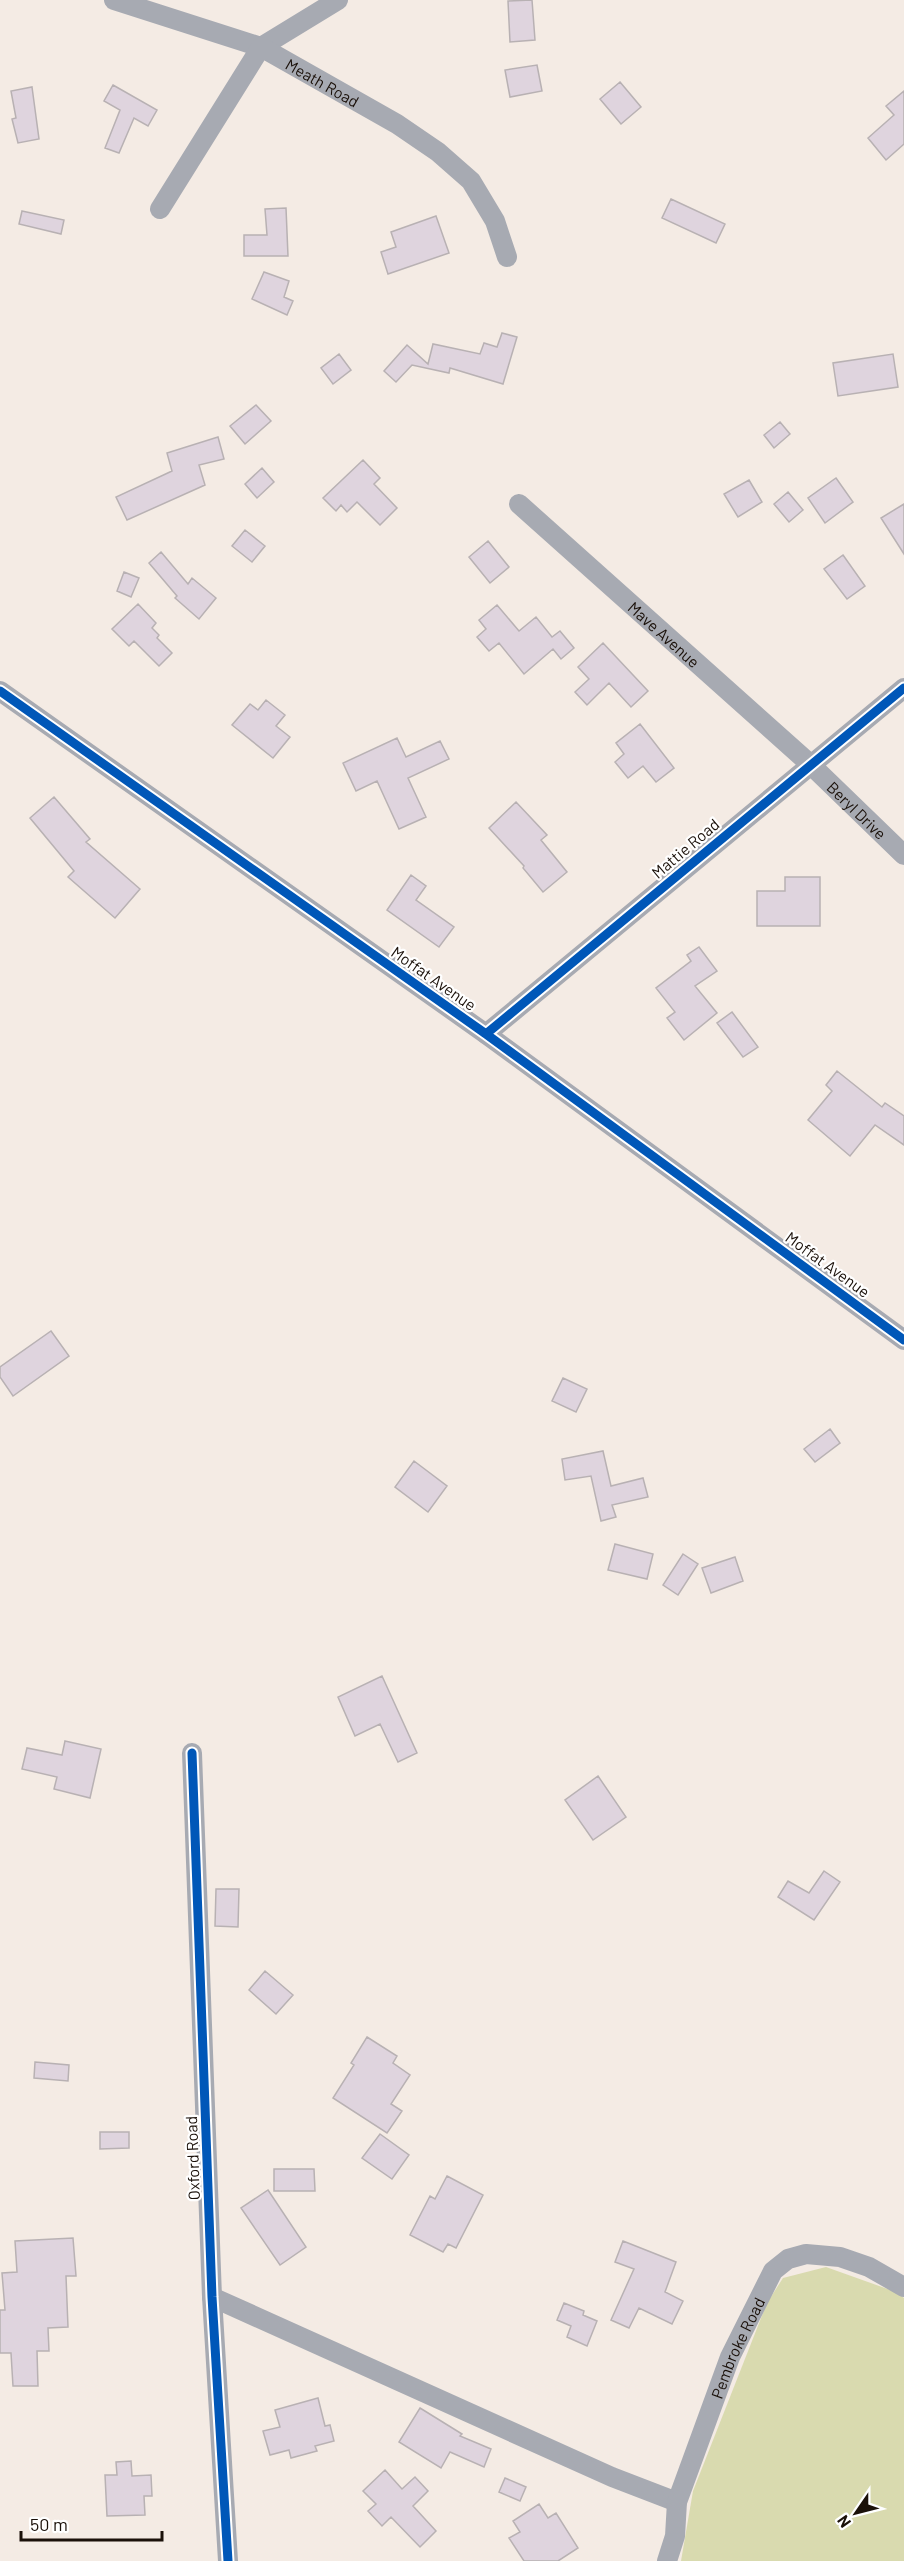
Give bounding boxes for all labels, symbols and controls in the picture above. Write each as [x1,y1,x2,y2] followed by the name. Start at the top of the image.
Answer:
[283,54,363,110] street label: Meath Road
[625,597,704,671] street label: Mave Avenue
[824,777,891,843] street label: Beryl Drive
[647,814,723,882] street label: Mattie Road
[388,942,480,1014] street label: Moffat Avenue
[782,1227,874,1301] street label: Moffat Avenue
[181,2116,203,2200] street label: Oxford Road
[706,2294,768,2401] street label: Pembroke Road
[826,2483,886,2543] north arrow
[21,2504,162,2542] scale bar
[832,2512,854,2532] text: N
[30,2513,68,2535] text: 50 m

